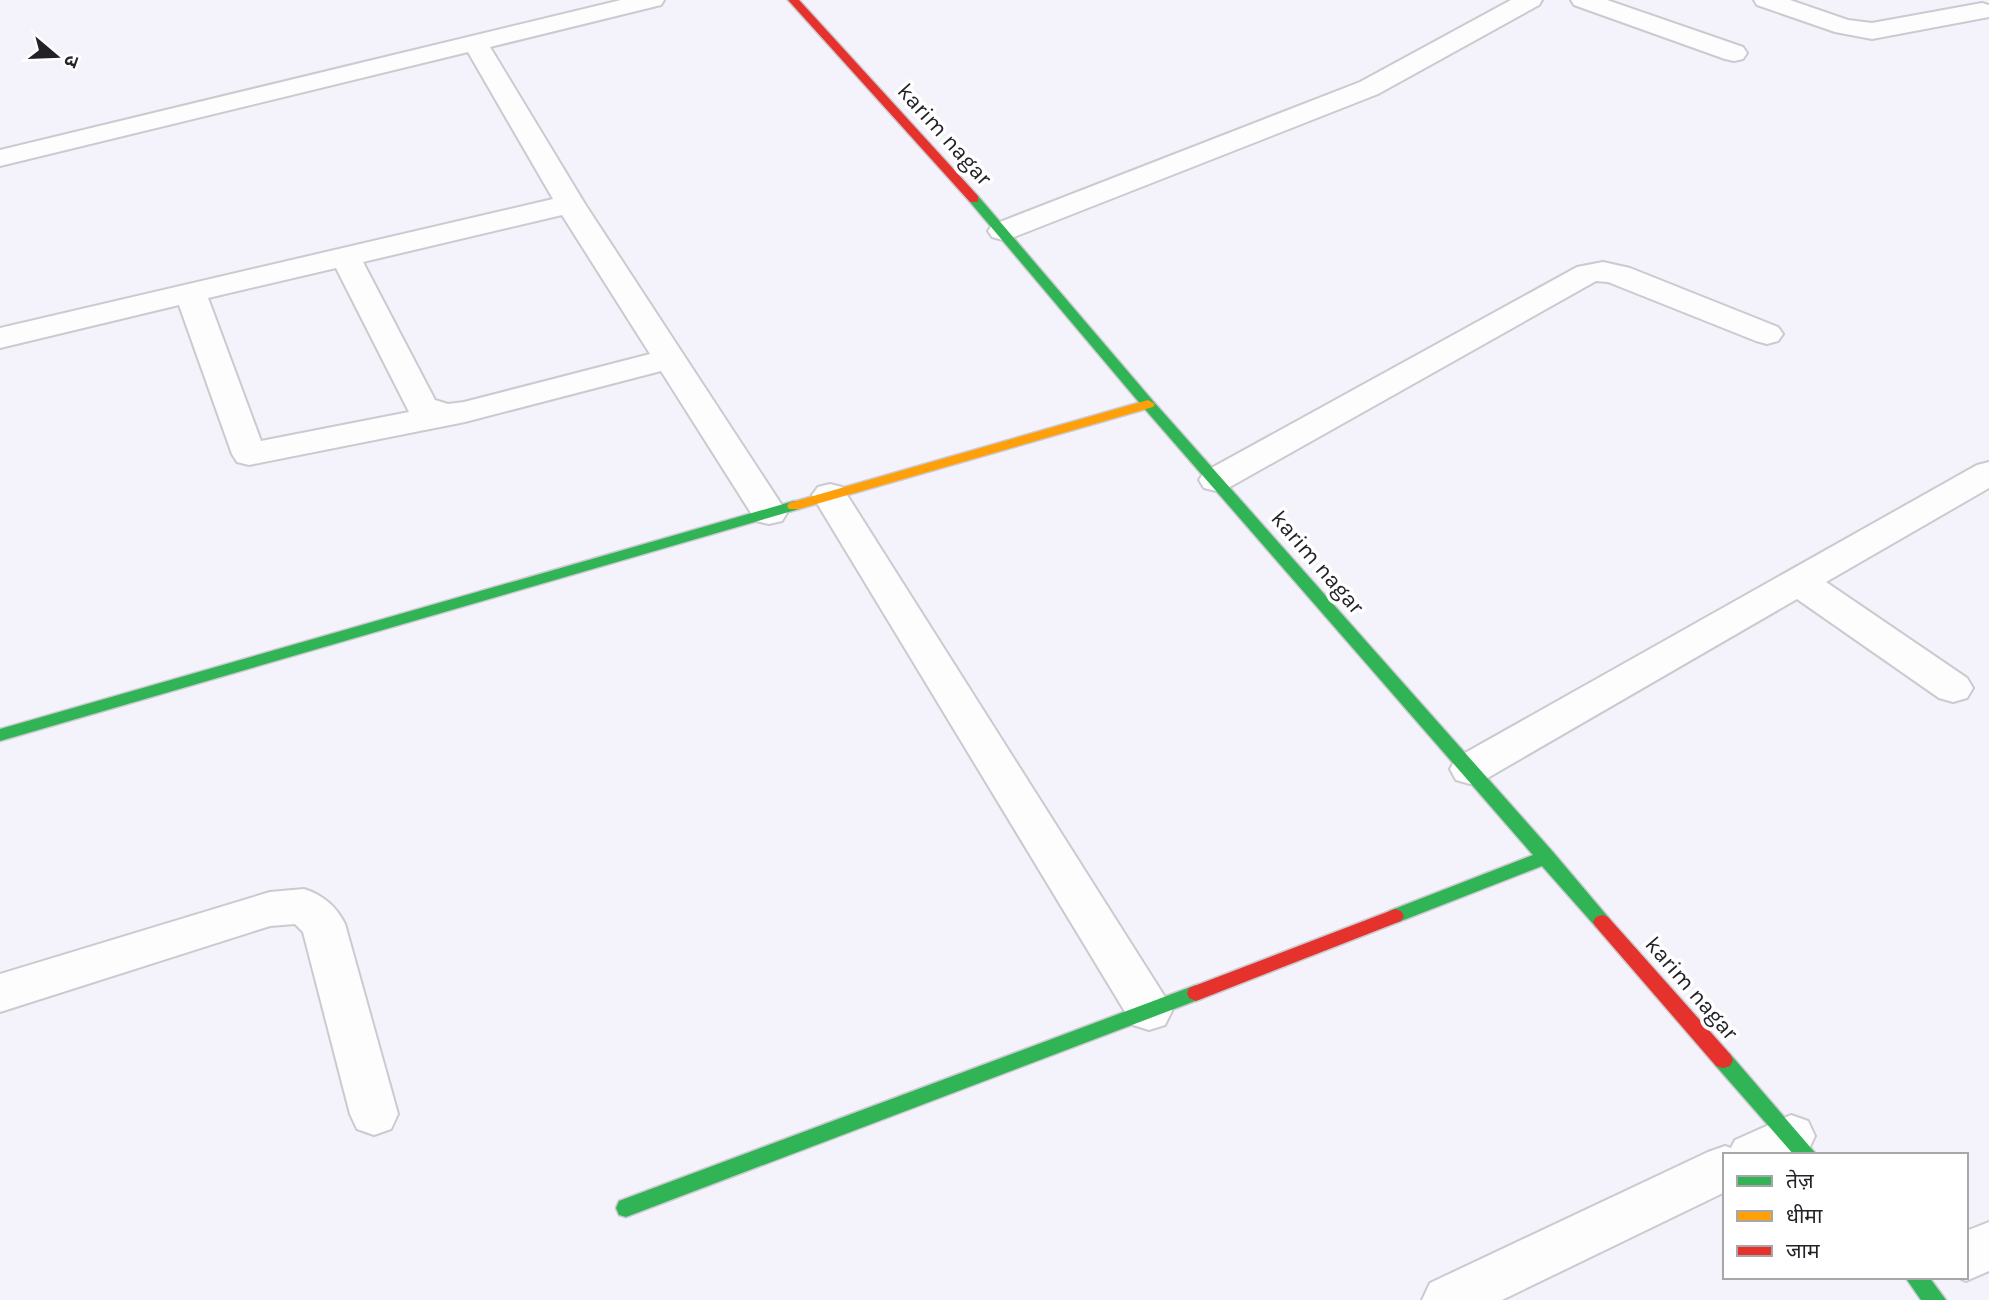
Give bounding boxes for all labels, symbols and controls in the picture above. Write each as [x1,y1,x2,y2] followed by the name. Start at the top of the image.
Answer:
[21,21,91,91] north arrow
[59,52,83,71] text: उ
[892,78,998,192] street label: karim nagar
[1265,505,1370,620] street label: karim nagar
[1639,931,1744,1046] street label: karim nagar
[1723,1153,1968,1279] legend
[1786,1169,1814,1193] text: तेज़
[1786,1204,1823,1228] text: धीमा
[1786,1239,1820,1263] text: जाम

